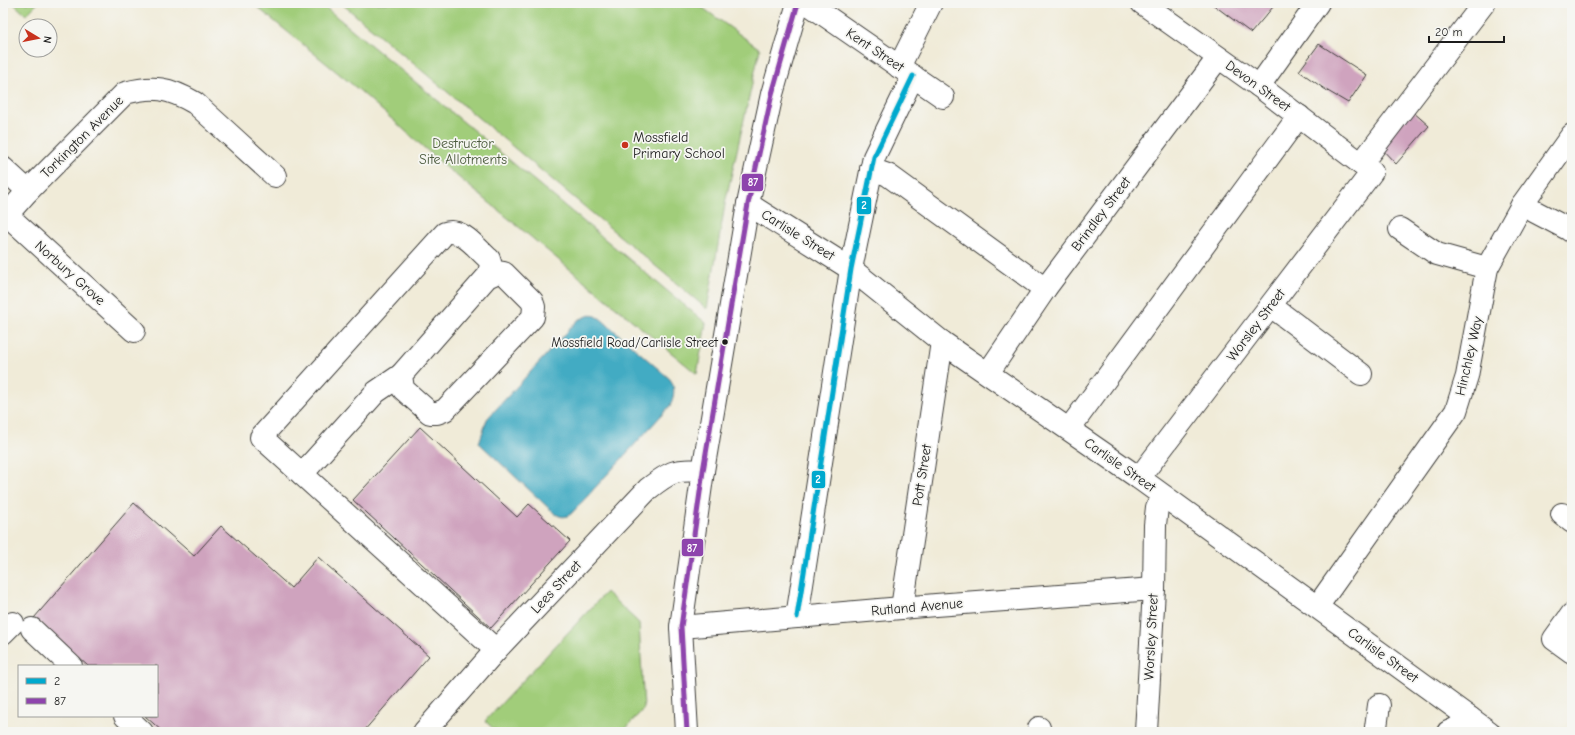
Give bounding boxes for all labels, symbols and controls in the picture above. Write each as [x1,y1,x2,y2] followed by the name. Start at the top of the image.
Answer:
[18,18,58,58] north arrow
[1429,18,1504,44] scale bar
[843,24,908,76] street label: Kent Street
[1435,25,1463,39] text: 20 m
[40,35,54,44] text: N
[1222,57,1295,116] street label: Devon Street
[37,92,127,182] street label: Torkington Avenue
[633,129,725,162] place label: Mossfield Primary School
[419,135,507,168] park label: Destructor Site Allotments
[620,140,630,150] marker: Mossfield Primary School
[741,173,764,192] line badge: 87
[1068,173,1135,255] street label: Brindley Street
[748,176,758,189] text: 87
[856,196,872,215] line badge: 2
[861,199,867,212] text: 2
[758,206,839,265] street label: Carlisle Street
[31,237,109,309] street label: Norbury Grove
[1223,285,1289,365] street label: Worsley Street
[1452,314,1487,397] street label: Hinchley Way
[551,335,719,350] place label: Mossfield Road/Carlisle Street
[720,337,730,347] marker: Mossfield Road/Carlisle Street
[1081,434,1160,496] street label: Carlisle Street
[909,442,935,507] street label: Pott Street
[811,470,826,489] line badge: 2
[815,473,821,486] text: 2
[681,538,704,557] line badge: 87
[687,542,697,555] text: 87
[527,556,586,617] street label: Lees Street
[1140,592,1162,681] street label: Worsley Street
[870,595,964,619] street label: Rutland Avenue
[1344,624,1422,687] street label: Carlisle Street
[18,665,158,717] legend
[54,674,60,688] text: 2
[54,694,66,708] text: 87

